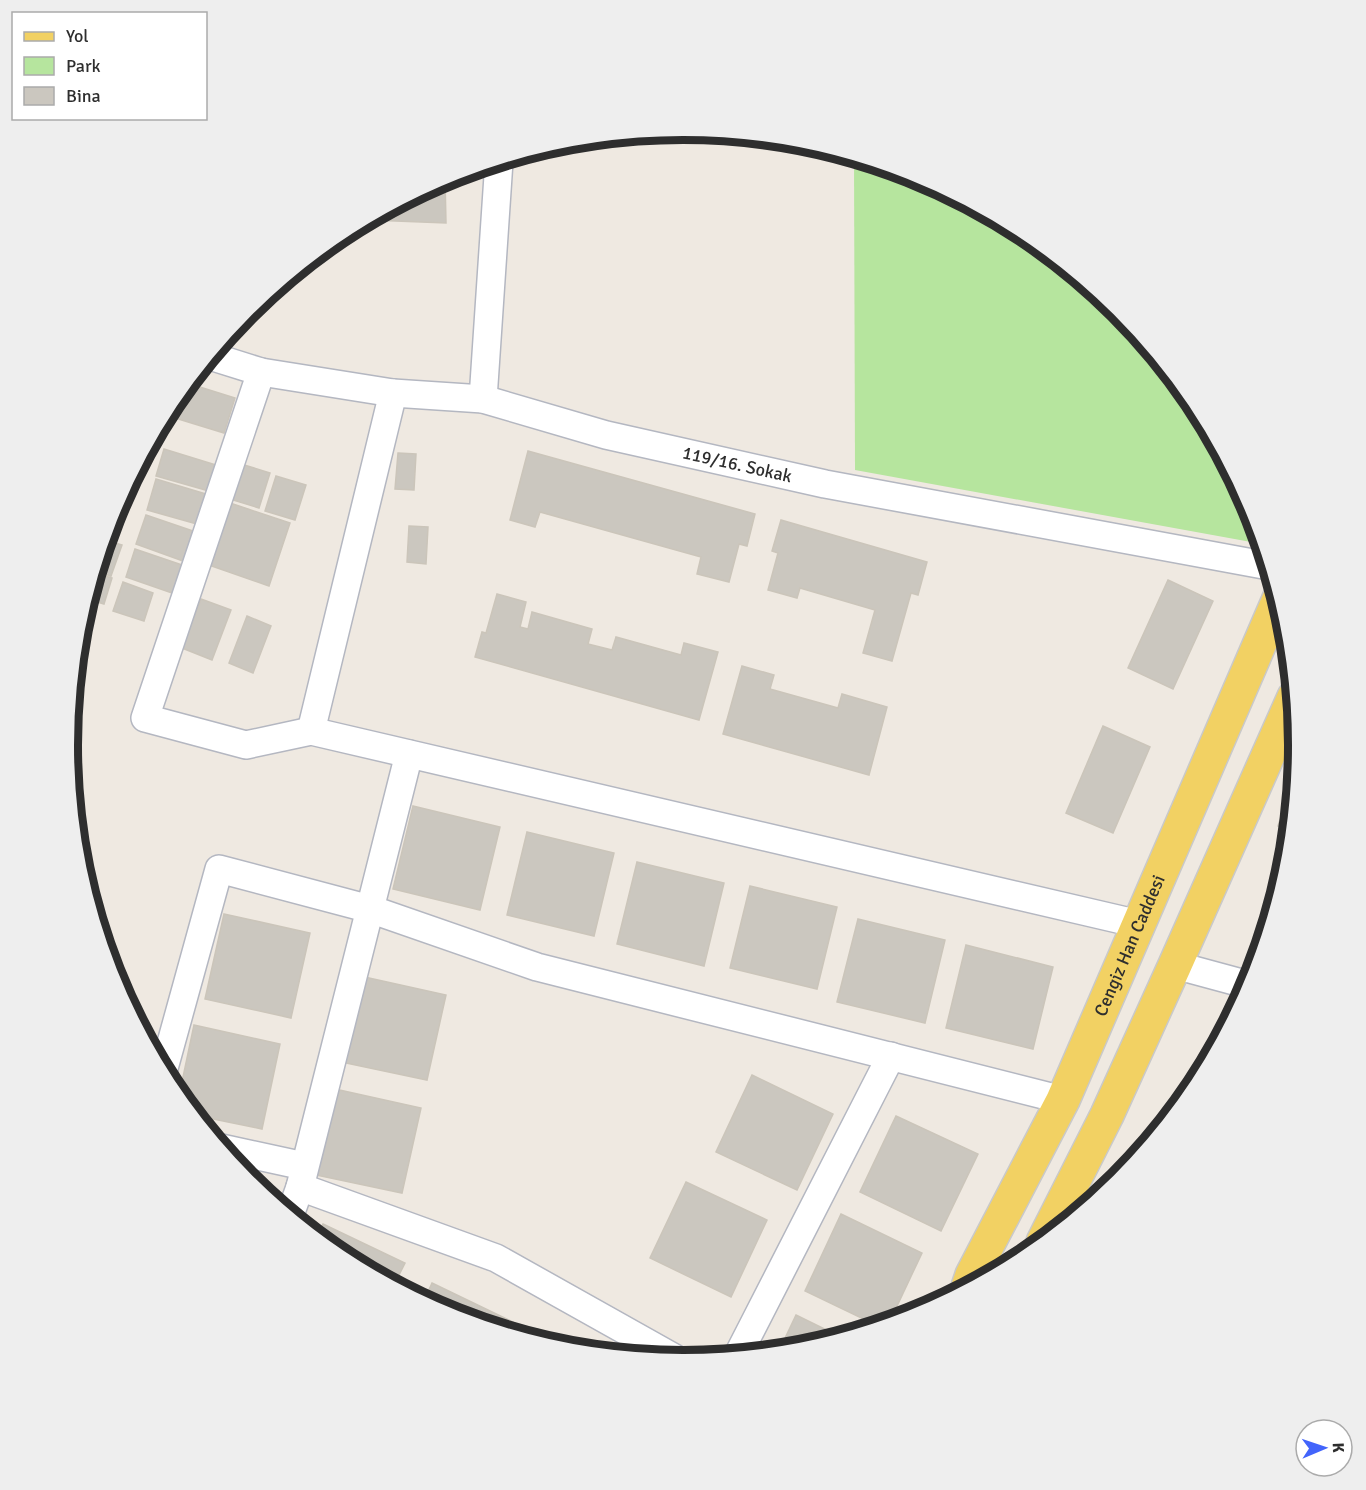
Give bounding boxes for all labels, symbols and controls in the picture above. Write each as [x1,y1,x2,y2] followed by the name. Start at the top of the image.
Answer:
[12,12,207,120] legend
[66,25,89,47] text: Yol
[66,55,101,77] text: Park
[66,85,101,107] text: Bina
[680,441,794,487] street label: 119/16. Sokak
[1089,872,1170,1020] street label: Cengiz Han Caddesi
[1294,1418,1354,1478] north arrow
[1328,1442,1348,1453] text: K

